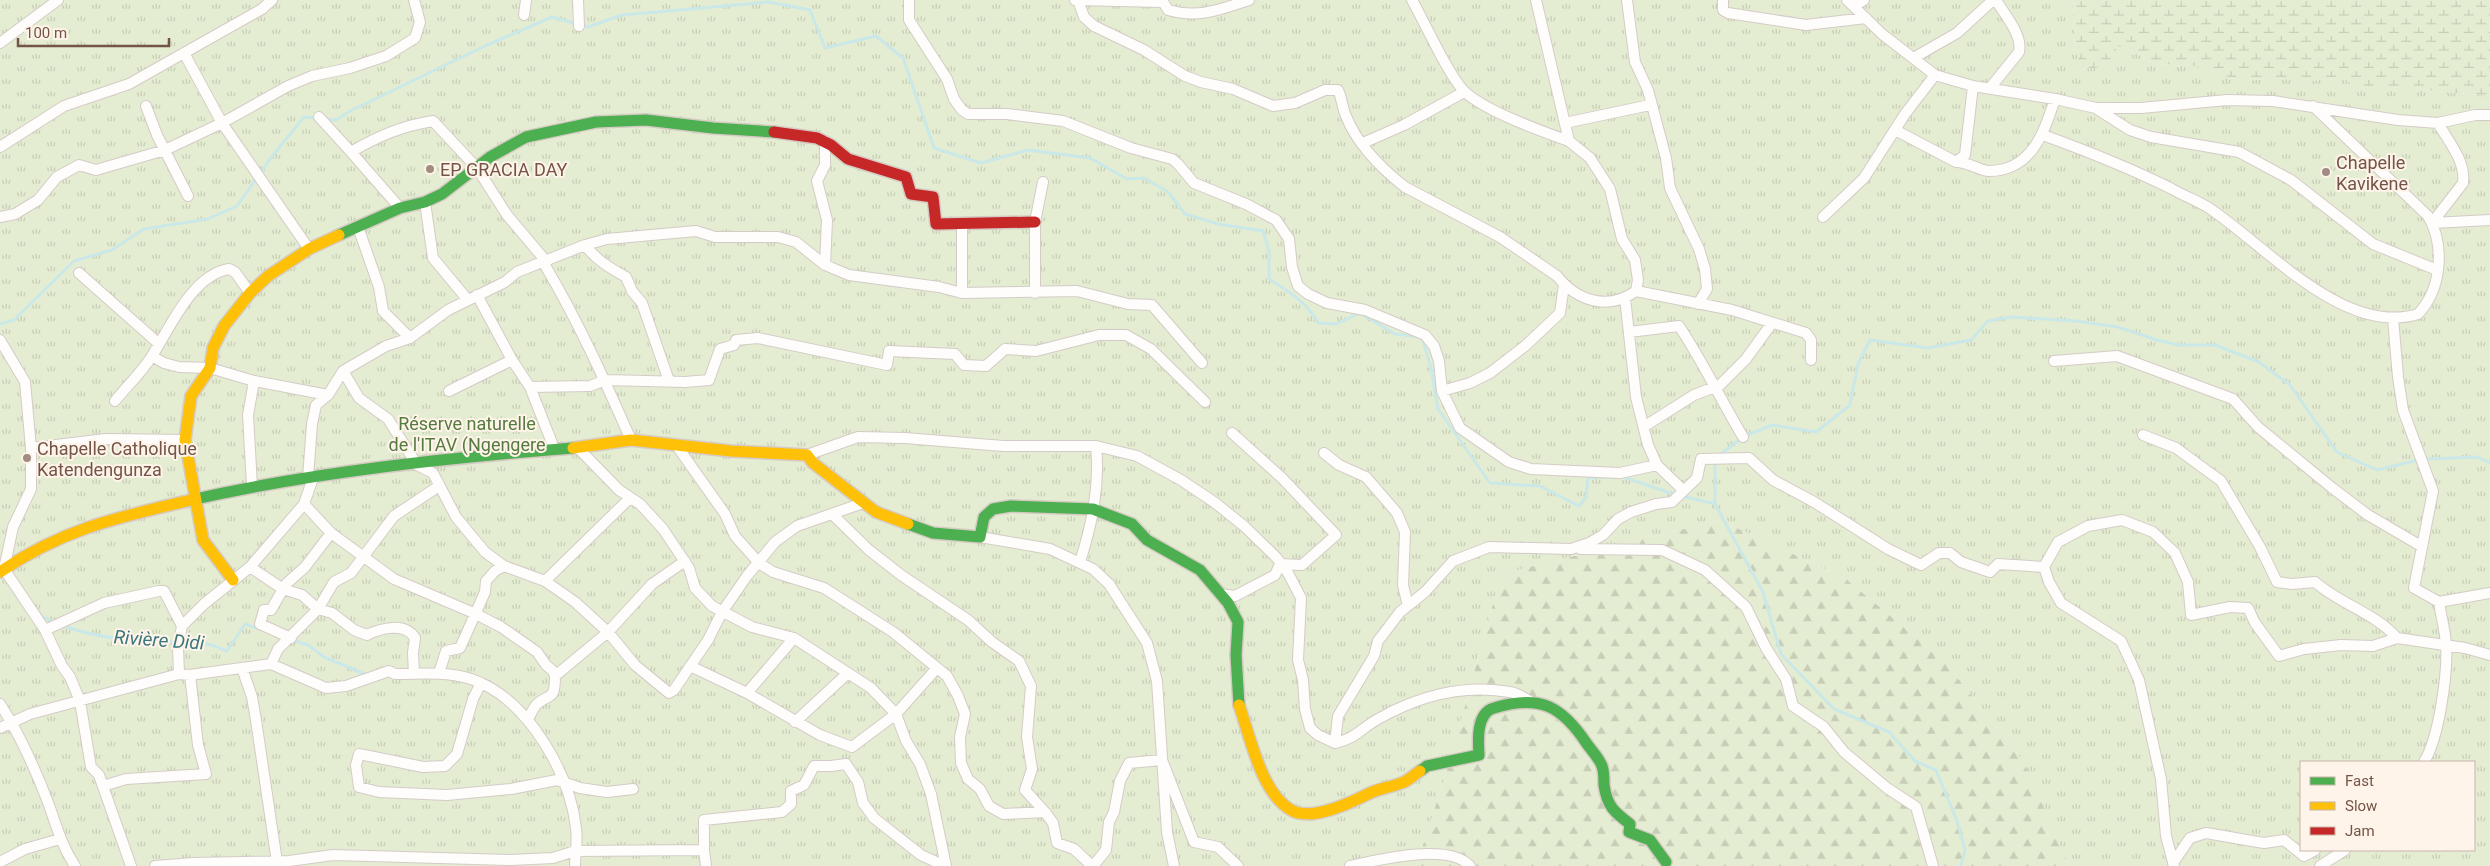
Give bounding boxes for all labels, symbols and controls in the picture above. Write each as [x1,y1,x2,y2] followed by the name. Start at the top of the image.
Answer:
[18,15,169,47] scale bar
[25,24,67,42] text: 100 m
[2336,152,2408,194] place label: Chapelle Kavikene
[440,159,568,180] place label: EP GRACIA DAY
[424,163,436,175] marker: EP GRACIA DAY
[2320,166,2332,178] marker: Chapelle Kavikene
[389,413,546,456] park label: Réserve naturelle de l'ITAV (Ngengere
[37,438,197,480] place label: Chapelle Catholique Katendengunza
[21,452,33,464] marker: Chapelle Catholique Katendengunza
[113,625,206,655] water label: Rivière Didi
[2300,761,2475,851] legend
[2345,772,2374,790] text: Fast
[2345,797,2377,815] text: Slow
[2345,822,2375,840] text: Jam

